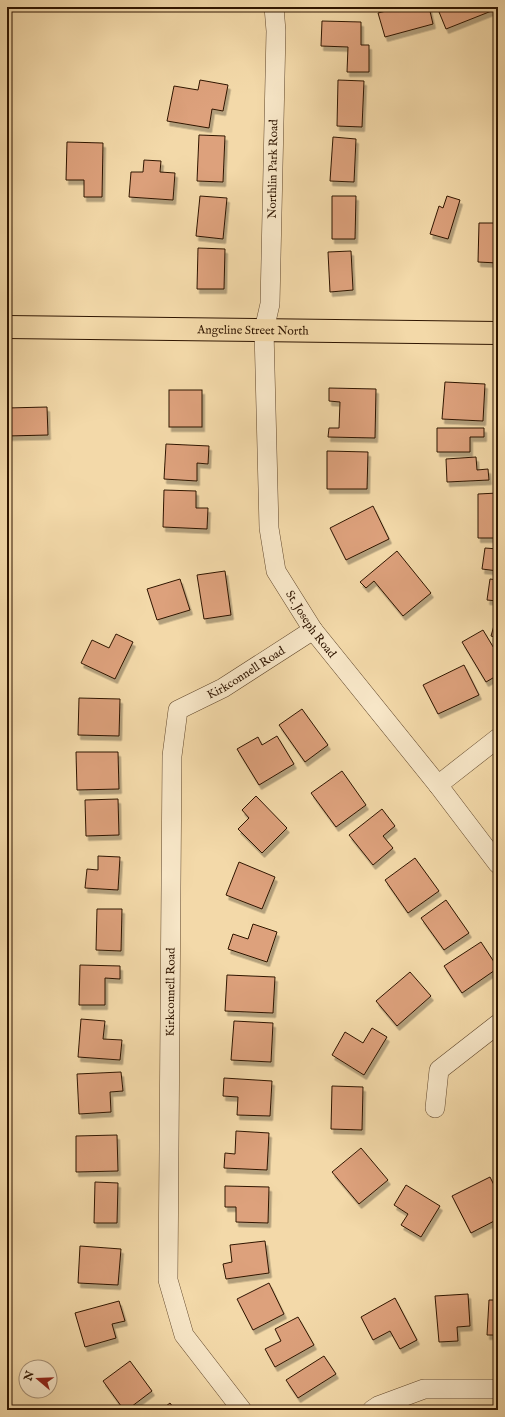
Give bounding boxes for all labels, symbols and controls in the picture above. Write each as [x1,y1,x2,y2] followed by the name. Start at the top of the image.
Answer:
[265,119,281,219] street label: Northlin Park Road
[196,322,309,338] street label: Angeline Street North
[282,587,340,661] street label: St. Joseph Road
[204,642,288,702] street label: Kirkconnell Road
[162,947,178,1037] street label: Kirkconnell Road
[18,1359,58,1399] north arrow
[21,1369,38,1384] text: N

